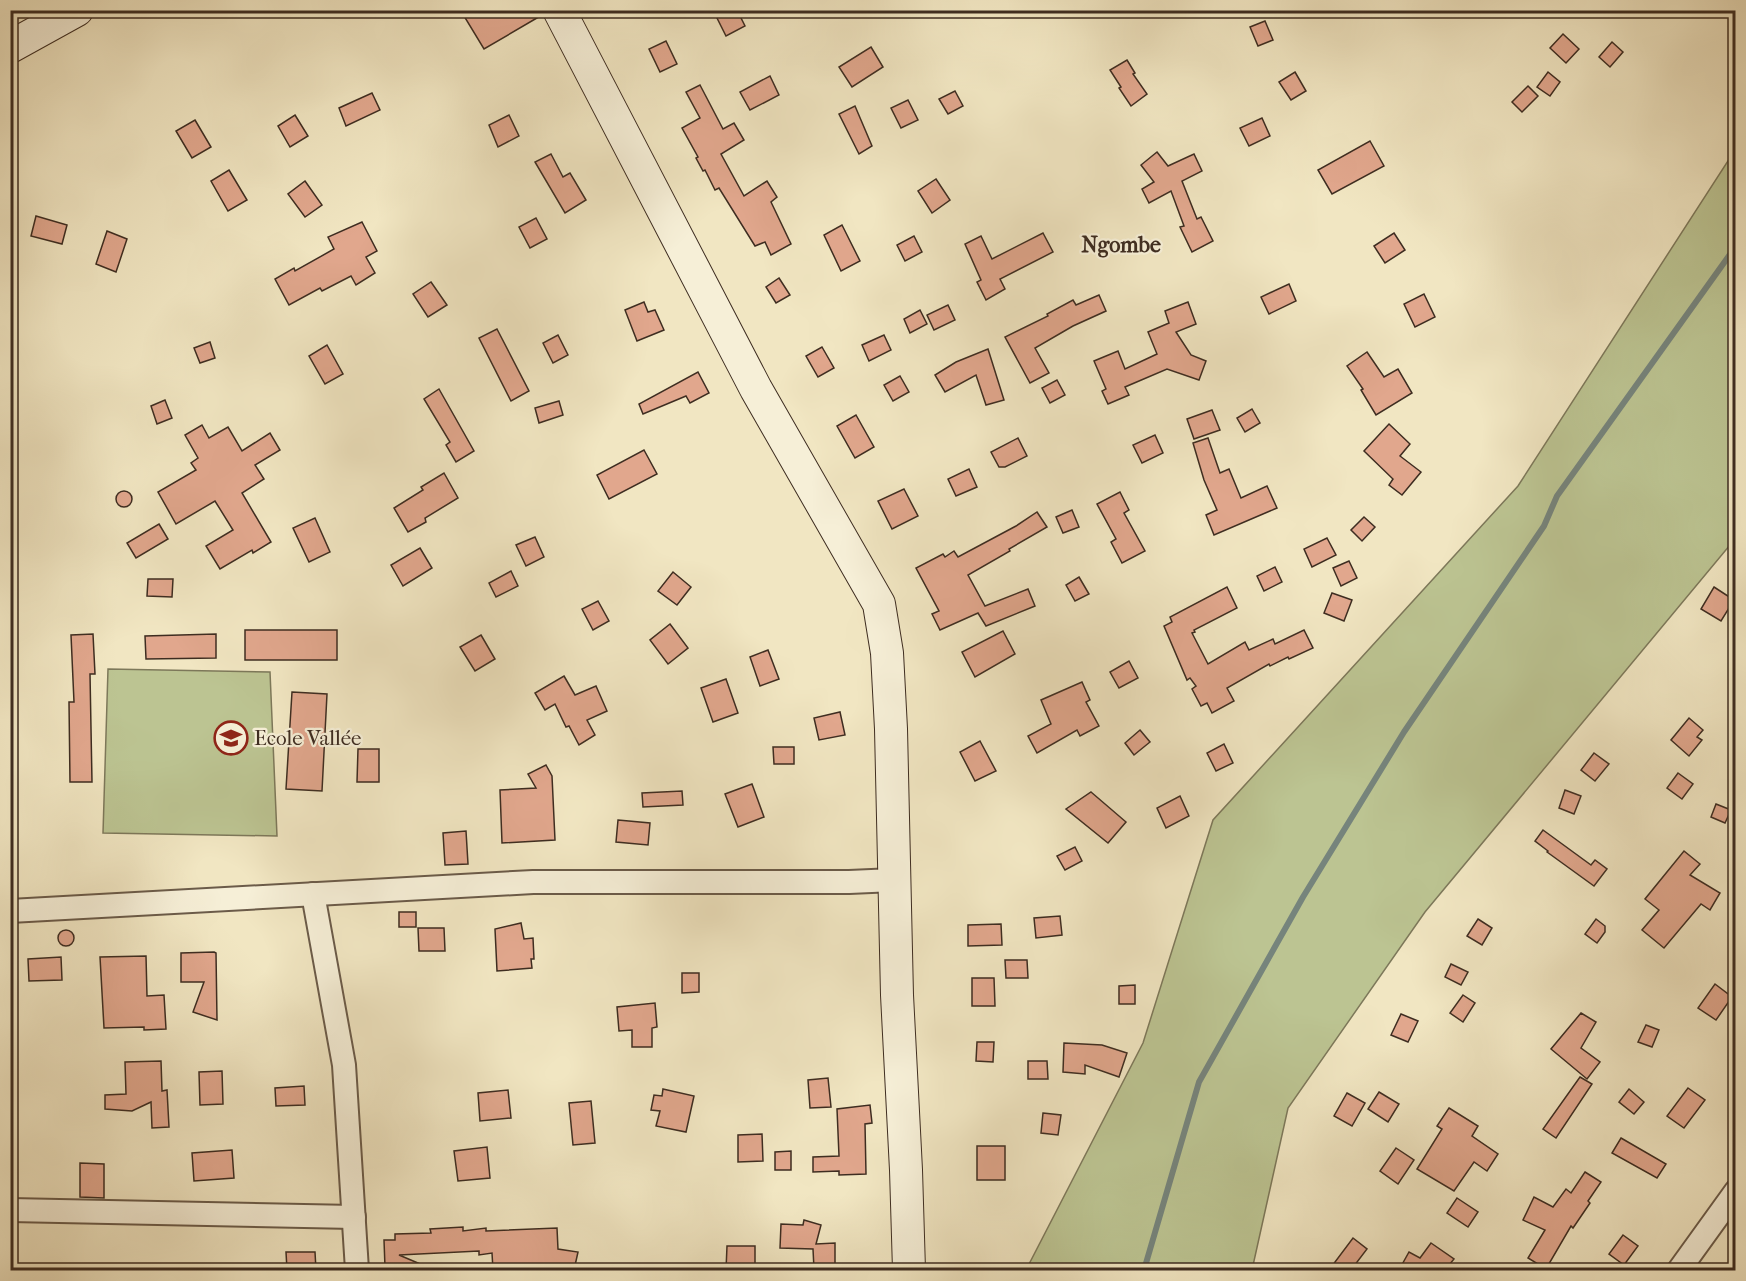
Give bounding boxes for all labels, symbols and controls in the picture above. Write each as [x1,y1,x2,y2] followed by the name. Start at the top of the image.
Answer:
[1081,232,1161,258] district label: Ngombe
[213,720,249,756] school or university icon: Ecole Vallée
[254,726,361,750] place label: Ecole Vallée

